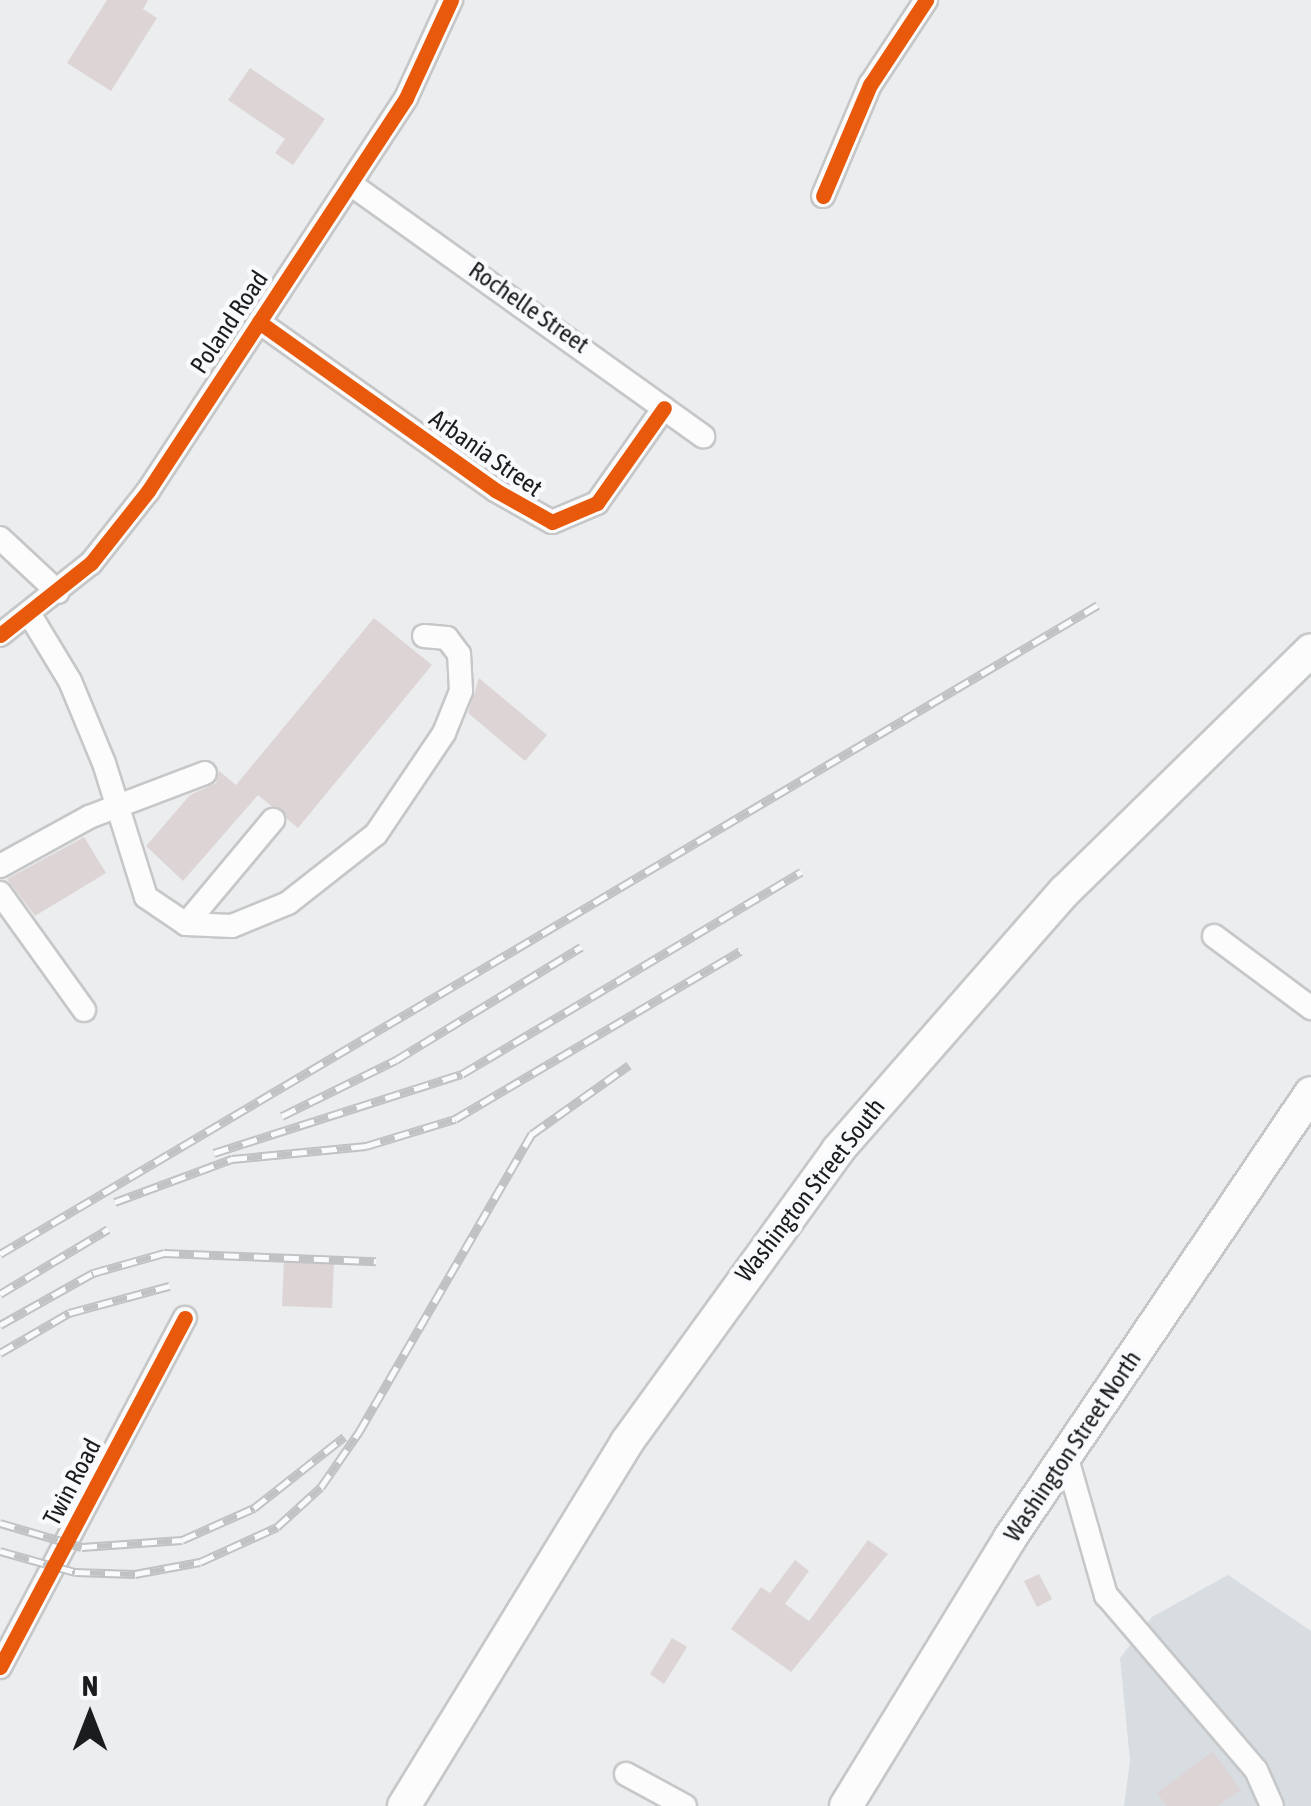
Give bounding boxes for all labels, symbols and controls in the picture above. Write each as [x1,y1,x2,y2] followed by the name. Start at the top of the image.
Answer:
[463,255,595,359] street label: Rochelle Street
[184,265,274,379] street label: Poland Road
[424,403,548,503] street label: Arbania Street
[729,1092,891,1288] street label: Washington Street South
[997,1345,1147,1547] street label: Washington Street North
[37,1433,107,1531] street label: Twin Road
[40,1666,140,1766] north arrow
[82,1670,98,1702] text: N

